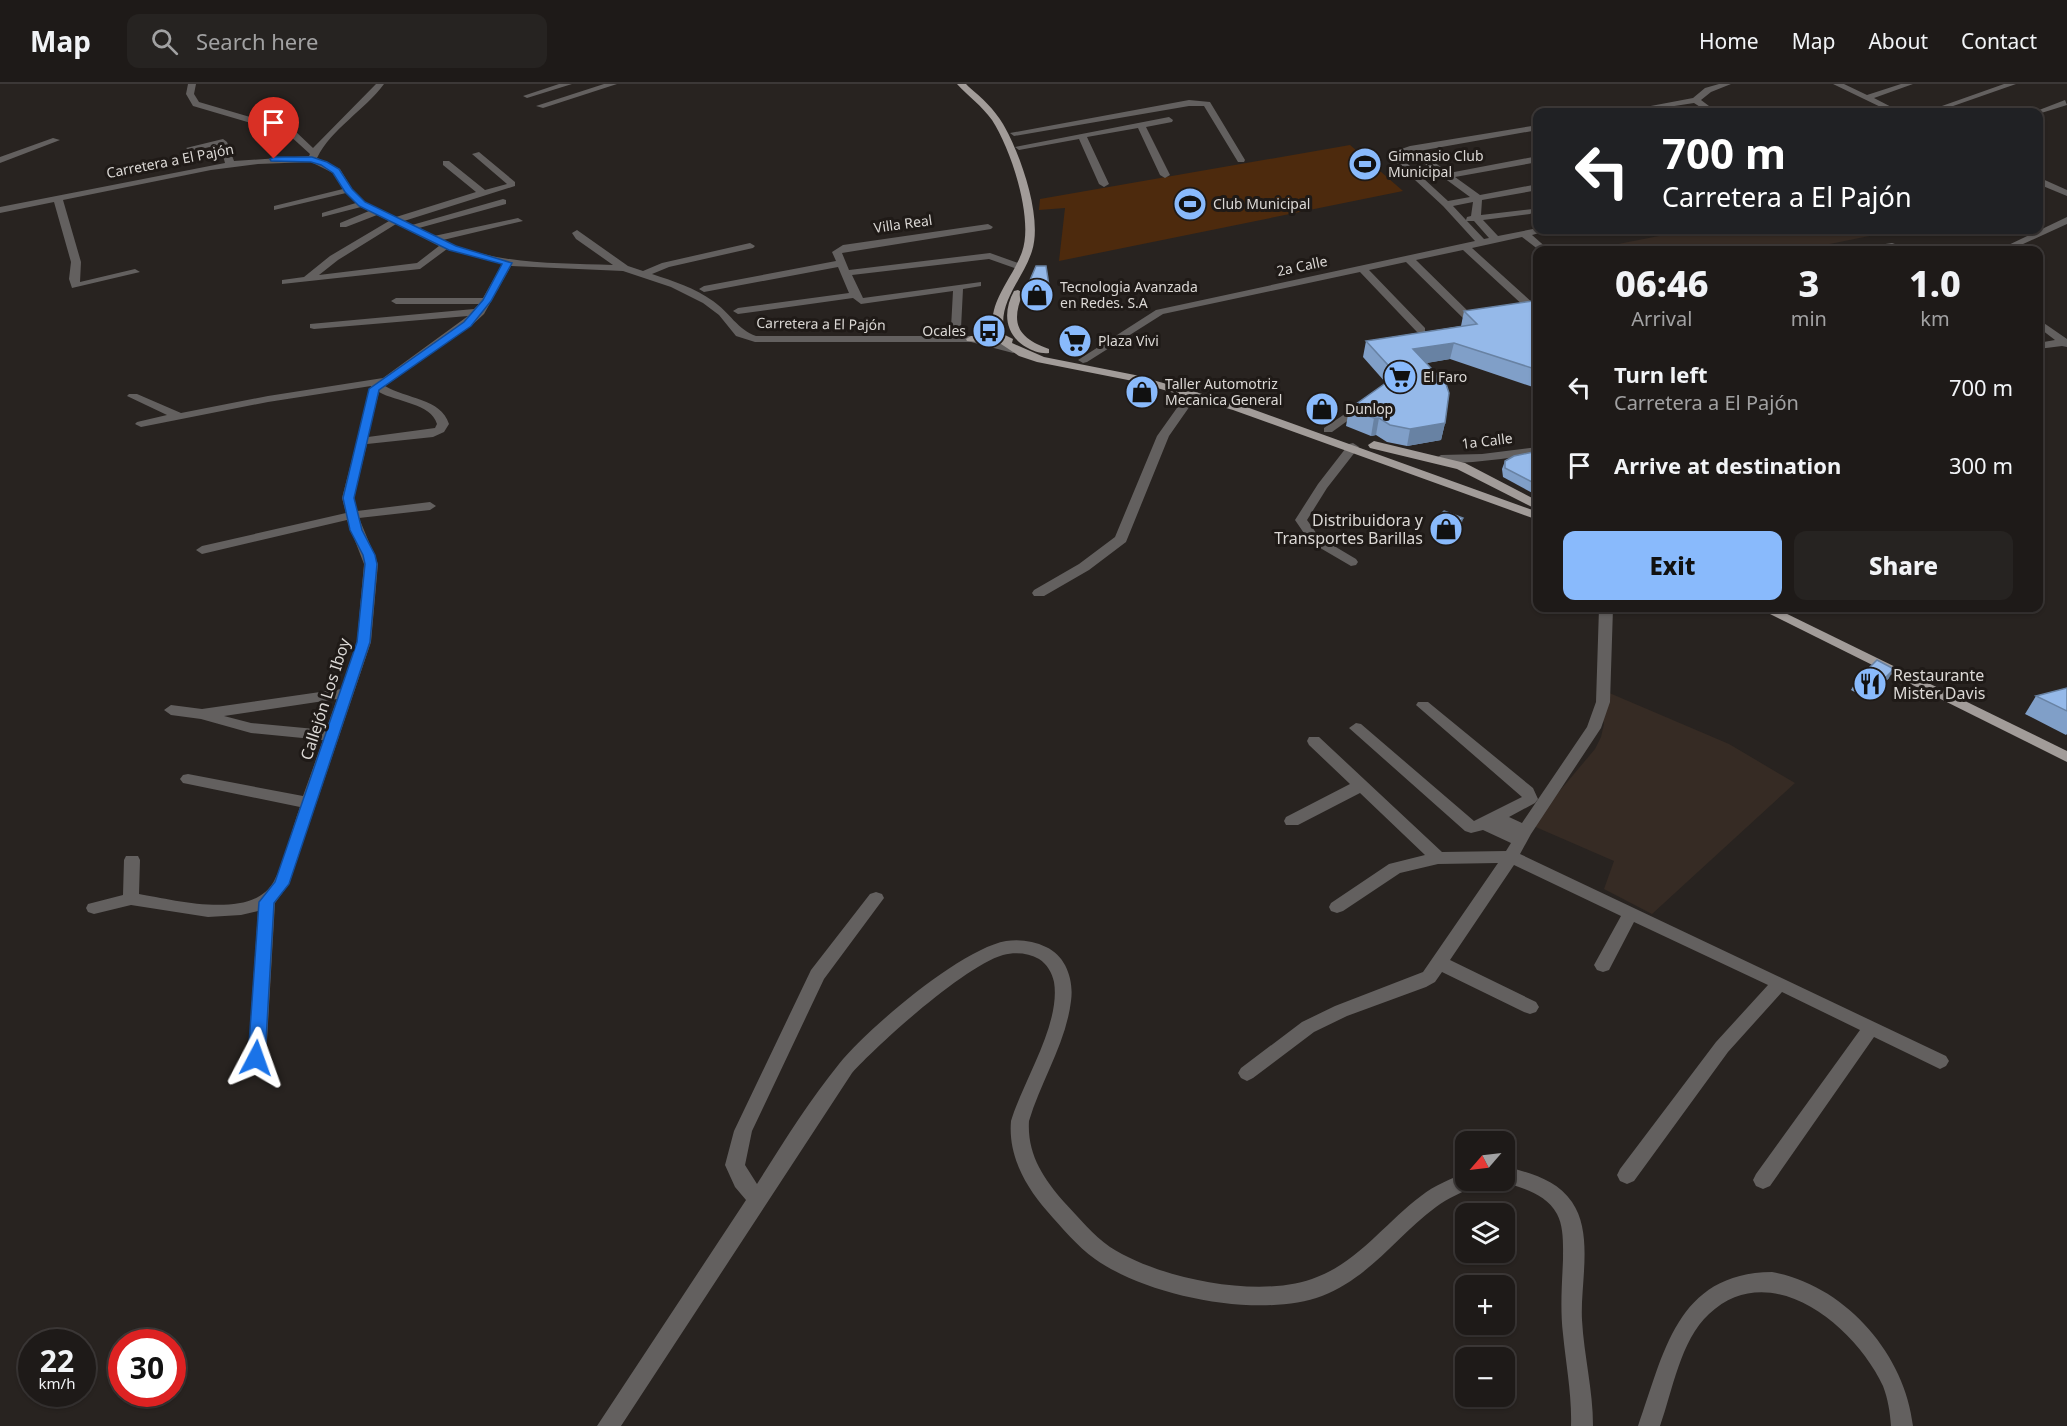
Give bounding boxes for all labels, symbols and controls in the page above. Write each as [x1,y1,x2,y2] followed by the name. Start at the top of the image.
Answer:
[127,14,547,68] search box
[30,22,91,60] text: Map
[148,25,181,58] icon: search
[196,26,318,56] text: Search here
[1699,27,1759,55] text: Home
[1792,27,1835,55] text: Map
[1868,27,1928,55] text: About
[1961,27,2037,55] text: Contact
[248,97,299,159] pin
[257,106,290,139] icon: arrive
[1662,124,1786,181] text: 700 m
[1563,132,1641,210] icon: left
[105,139,235,182] street label: Carretera a El Pajón
[1347,146,1383,182] sports icon: Gimnasio Club Municipal
[1388,146,1484,181] place label: Gimnasio Club Municipal
[1662,178,1912,215] text: Carretera a El Pajón
[1172,186,1208,222] sports icon: Club Municipal
[1213,194,1310,213] place label: Club Municipal
[872,210,933,237] street label: Villa Real
[1275,251,1329,280] street label: 2a Calle
[1615,259,1709,308] text: 06:46
[1798,259,1819,308] text: 3
[1909,259,1961,308] text: 1.0
[1019,277,1055,313] shop icon: Tecnologia Avanzada en Redes. S.A
[1060,277,1198,312] place label: Tecnologia Avanzada en Redes. S.A
[1631,305,1692,332] text: Arrival
[1791,305,1827,332] text: min
[1920,305,1950,332] text: km
[756,313,886,334] street label: Carretera a El Pajón
[971,313,1007,349] bus stop icon: Ocales
[922,321,966,340] place label: Ocales
[1057,323,1093,359] supermarket icon: Plaza Vivi
[1098,331,1159,350] place label: Plaza Vivi
[1382,359,1418,395] supermarket icon: El Faro
[1614,359,1708,389] text: Turn left
[1423,367,1467,386] place label: El Faro
[1563,371,1596,404] icon: left
[1949,372,2013,402] text: 700 m
[1124,374,1160,410] shop icon: Taller Automotriz Mecanica General
[1165,374,1282,409] place label: Taller Automotriz Mecanica General
[1614,389,1799,416] text: Carretera a El Pajón
[1304,391,1340,427] shop icon: Dunlop
[1345,399,1393,418] place label: Dunlop
[1460,428,1514,453] street label: 1a Calle
[1563,449,1596,482] icon: arrive
[1614,450,1841,480] text: Arrive at destination
[1949,450,2013,480] text: 300 m
[1274,509,1424,549] place label: Distribuidora y Transportes Barillas
[1428,511,1464,547] shop icon: Distribuidora y Transportes Barillas
[1563,531,1782,600] button: Exit
[1794,531,2013,600] button: Share
[295,634,355,763] street label: Callejón Los Iboy
[1893,664,1985,704] place label: Restaurante Mister Davis
[1852,666,1888,702] restaurant icon: Restaurante Mister Davis
[224,1026,288,1090] position arrow
[1455,1131,1515,1191] north arrow
[1455,1131,1515,1407] map controls
[1455,1203,1515,1263] button: layers
[1455,1275,1515,1335] button: +
[108,1329,186,1407] speed limit sign: 30
[40,1340,74,1381] text: 22
[1455,1347,1515,1407] button: −
[39,1373,75,1393] text: km/h

